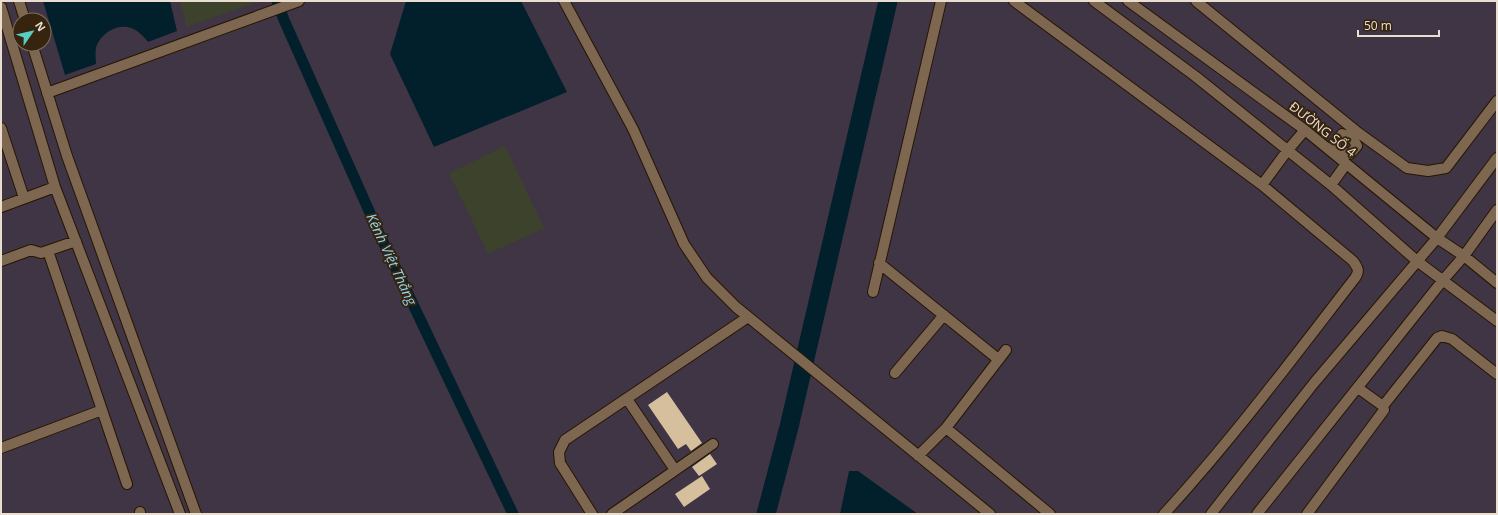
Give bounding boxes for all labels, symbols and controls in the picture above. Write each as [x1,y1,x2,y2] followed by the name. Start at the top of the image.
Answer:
[12,12,52,52] north arrow
[1358,12,1439,38] scale bar
[1364,17,1392,34] text: 50 m
[32,18,49,34] text: N
[1286,97,1361,161] street label: ĐƯỜNG SỐ 4
[362,210,422,309] water label: Kênh Việt Thắng

